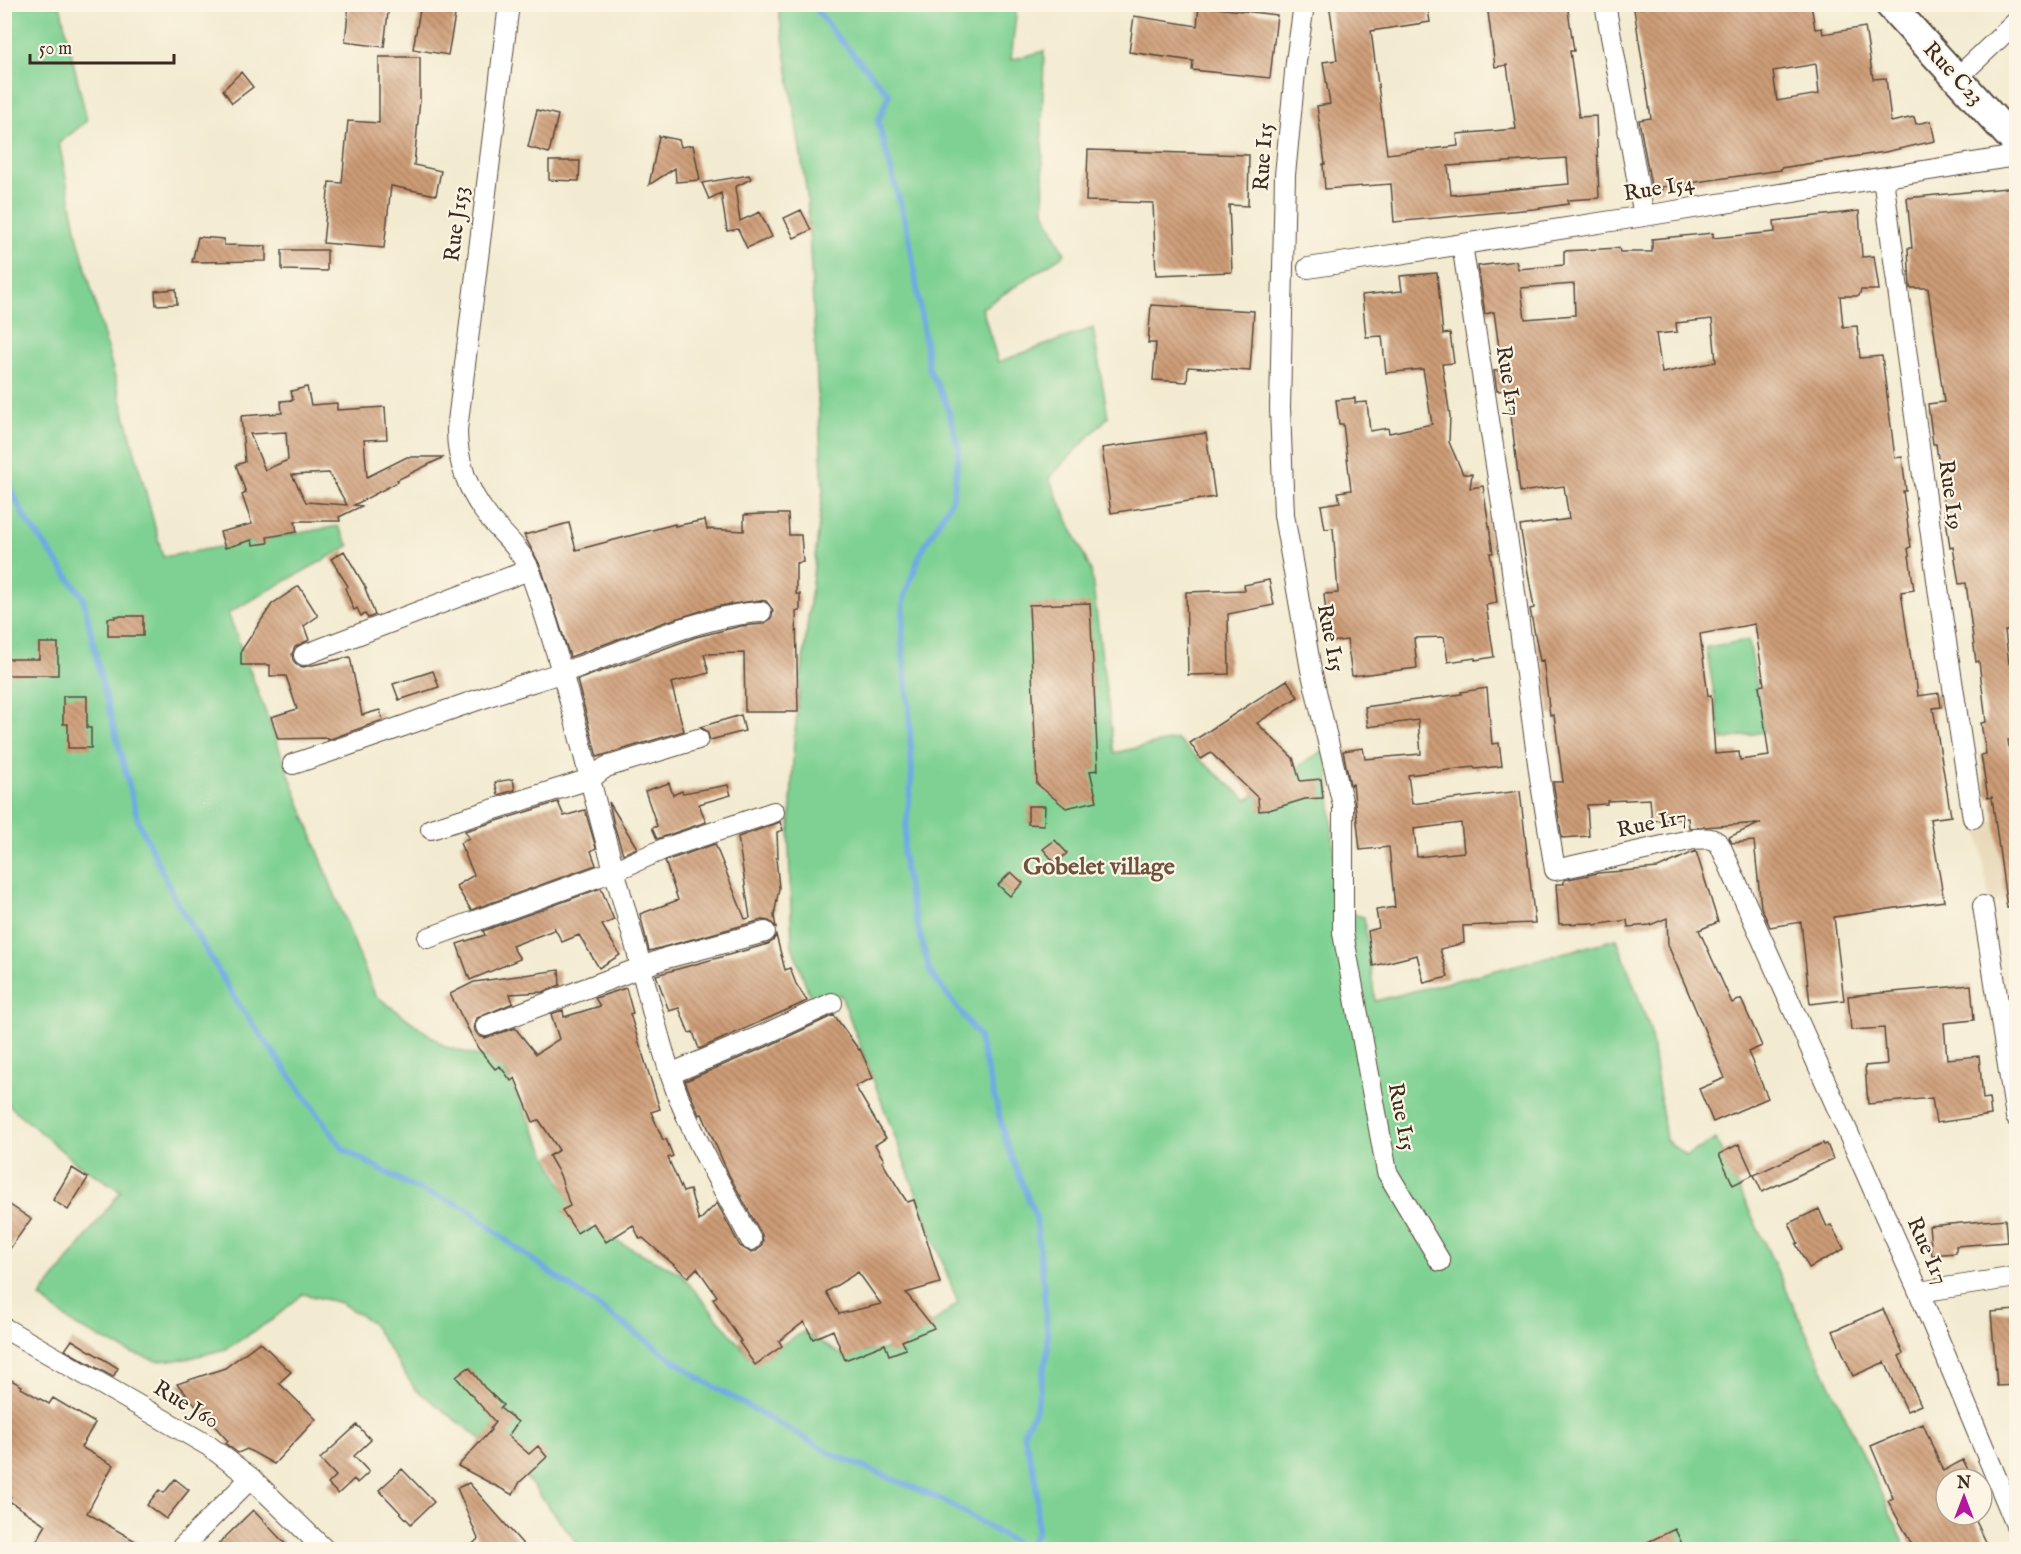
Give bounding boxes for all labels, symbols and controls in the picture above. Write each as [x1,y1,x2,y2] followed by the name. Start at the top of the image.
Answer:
[30,27,174,65] scale bar
[1916,36,1990,112] street label: Rue C23
[39,38,72,61] text: 50 m
[1248,122,1280,192] street label: Rue I15
[1622,170,1696,208] street label: Rue I54
[438,184,476,264] street label: Rue J153
[1489,344,1527,418] street label: Rue I17
[1931,458,1969,532] street label: Rue I19
[1310,602,1350,674] street label: Rue I15
[1614,803,1690,845] street label: Rue I17
[1023,852,1175,883] district label: Gobelet village
[1381,1081,1421,1153] street label: Rue I15
[1900,1213,1954,1289] street label: Rue I17
[148,1374,224,1436] street label: Rue J60
[1934,1467,1994,1527] north arrow
[1956,1474,1971,1494] text: N

